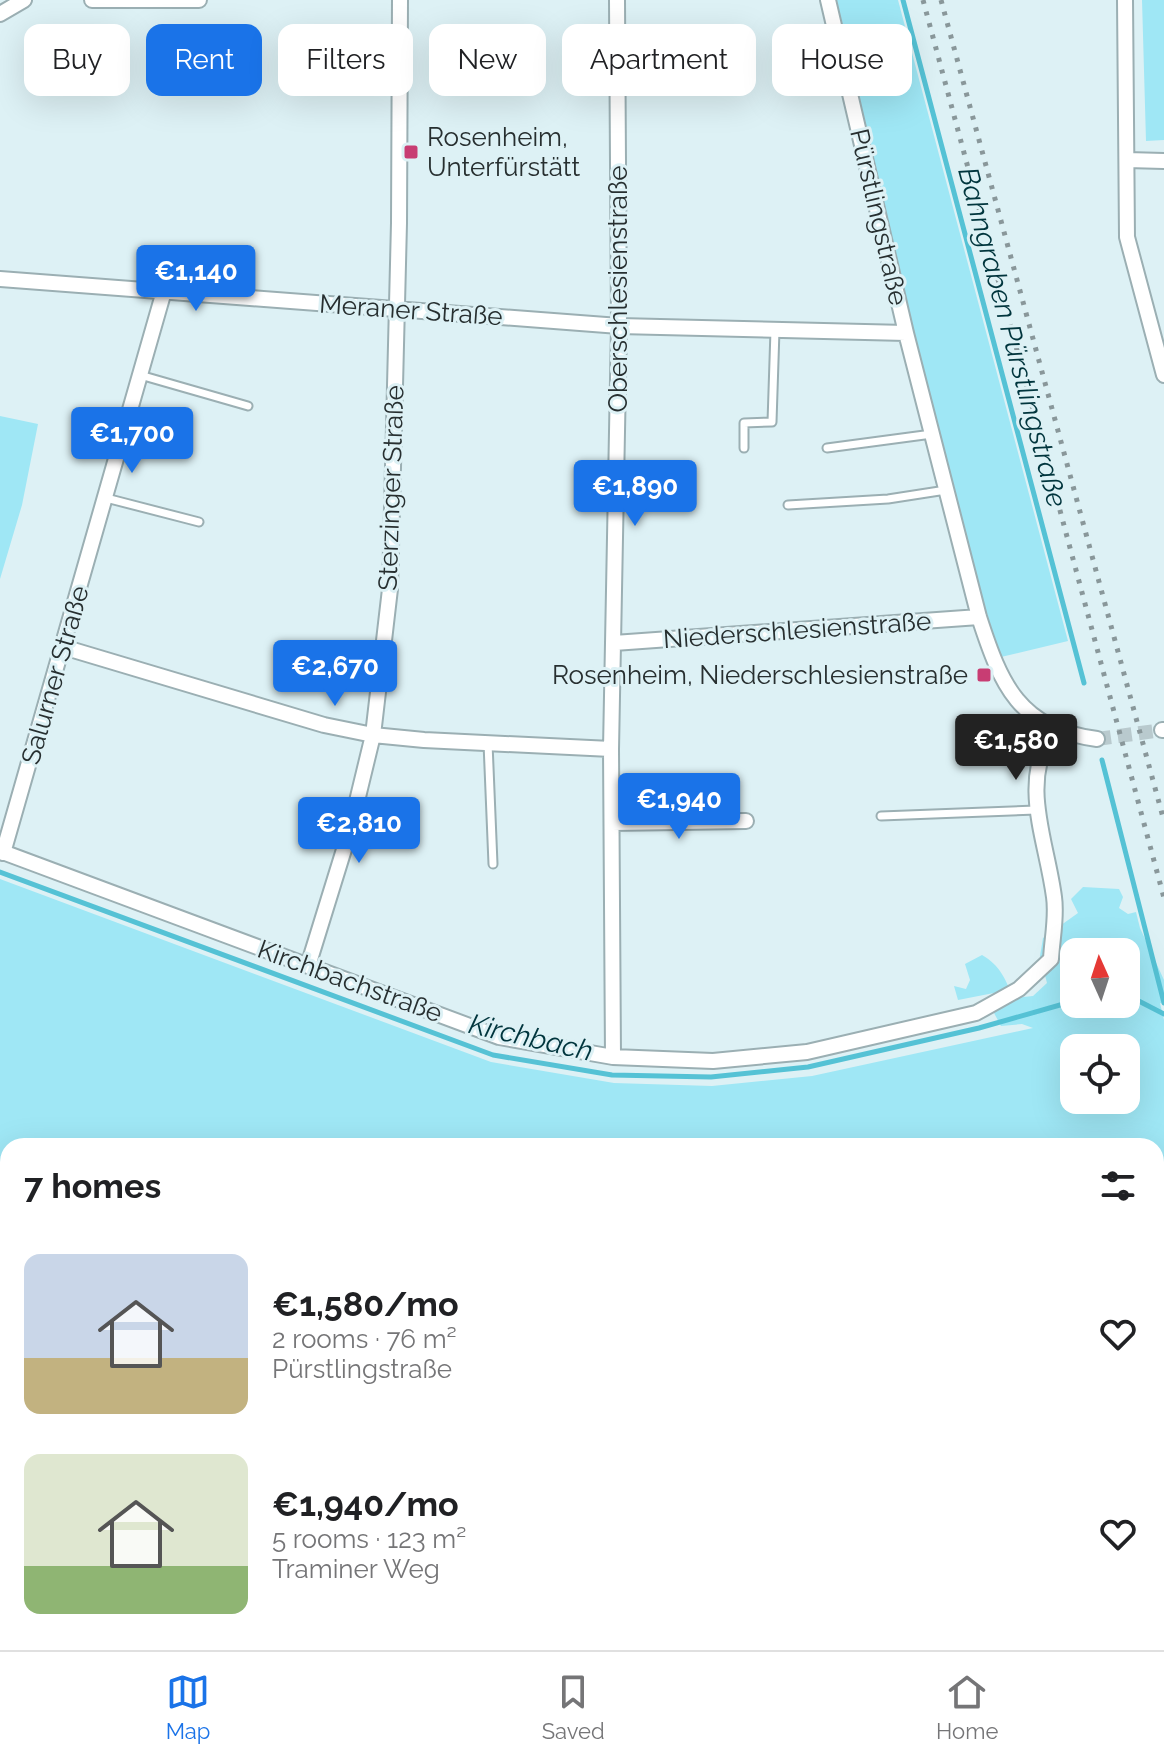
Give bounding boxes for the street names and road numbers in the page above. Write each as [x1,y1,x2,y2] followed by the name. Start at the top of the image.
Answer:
[844,126,914,308] street label: Pürstlingstraße
[603,165,633,413] street label: Oberschlesienstraße
[318,289,504,331] street label: Meraner Straße
[372,385,410,591] street label: Sterzinger Straße
[15,582,95,768] street label: Salurner Straße
[662,606,932,654] street label: Niederschlesienstraße
[254,934,446,1028] street label: Kirchbachstraße

